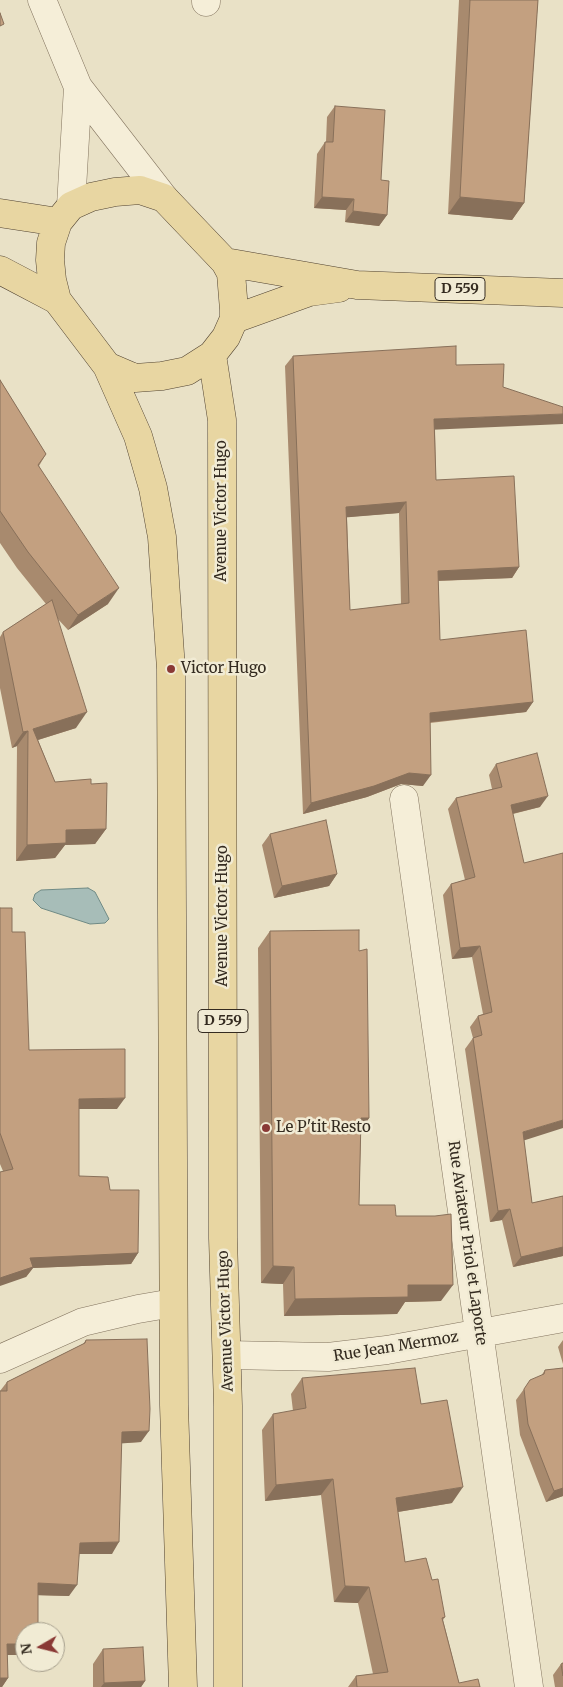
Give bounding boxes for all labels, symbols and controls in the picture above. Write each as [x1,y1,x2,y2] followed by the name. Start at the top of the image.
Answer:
[435,278,485,300] road number: D 559
[213,440,231,582] street label: Avenue Victor Hugo
[181,660,266,678] place label: Victor Hugo
[165,663,177,675] marker: Victor Hugo
[214,845,232,987] street label: Avenue Victor Hugo
[198,1009,248,1032] road number: D 559
[276,1119,371,1137] place label: Le P'tit Resto
[260,1122,272,1134] marker: Le P'tit Resto
[444,1140,490,1346] street label: Rue Aviateur Priol et Laporte
[215,1250,237,1392] street label: Avenue Victor Hugo
[332,1328,460,1366] street label: Rue Jean Mermoz
[15,1622,65,1672] north arrow
[16,1642,36,1656] text: N

